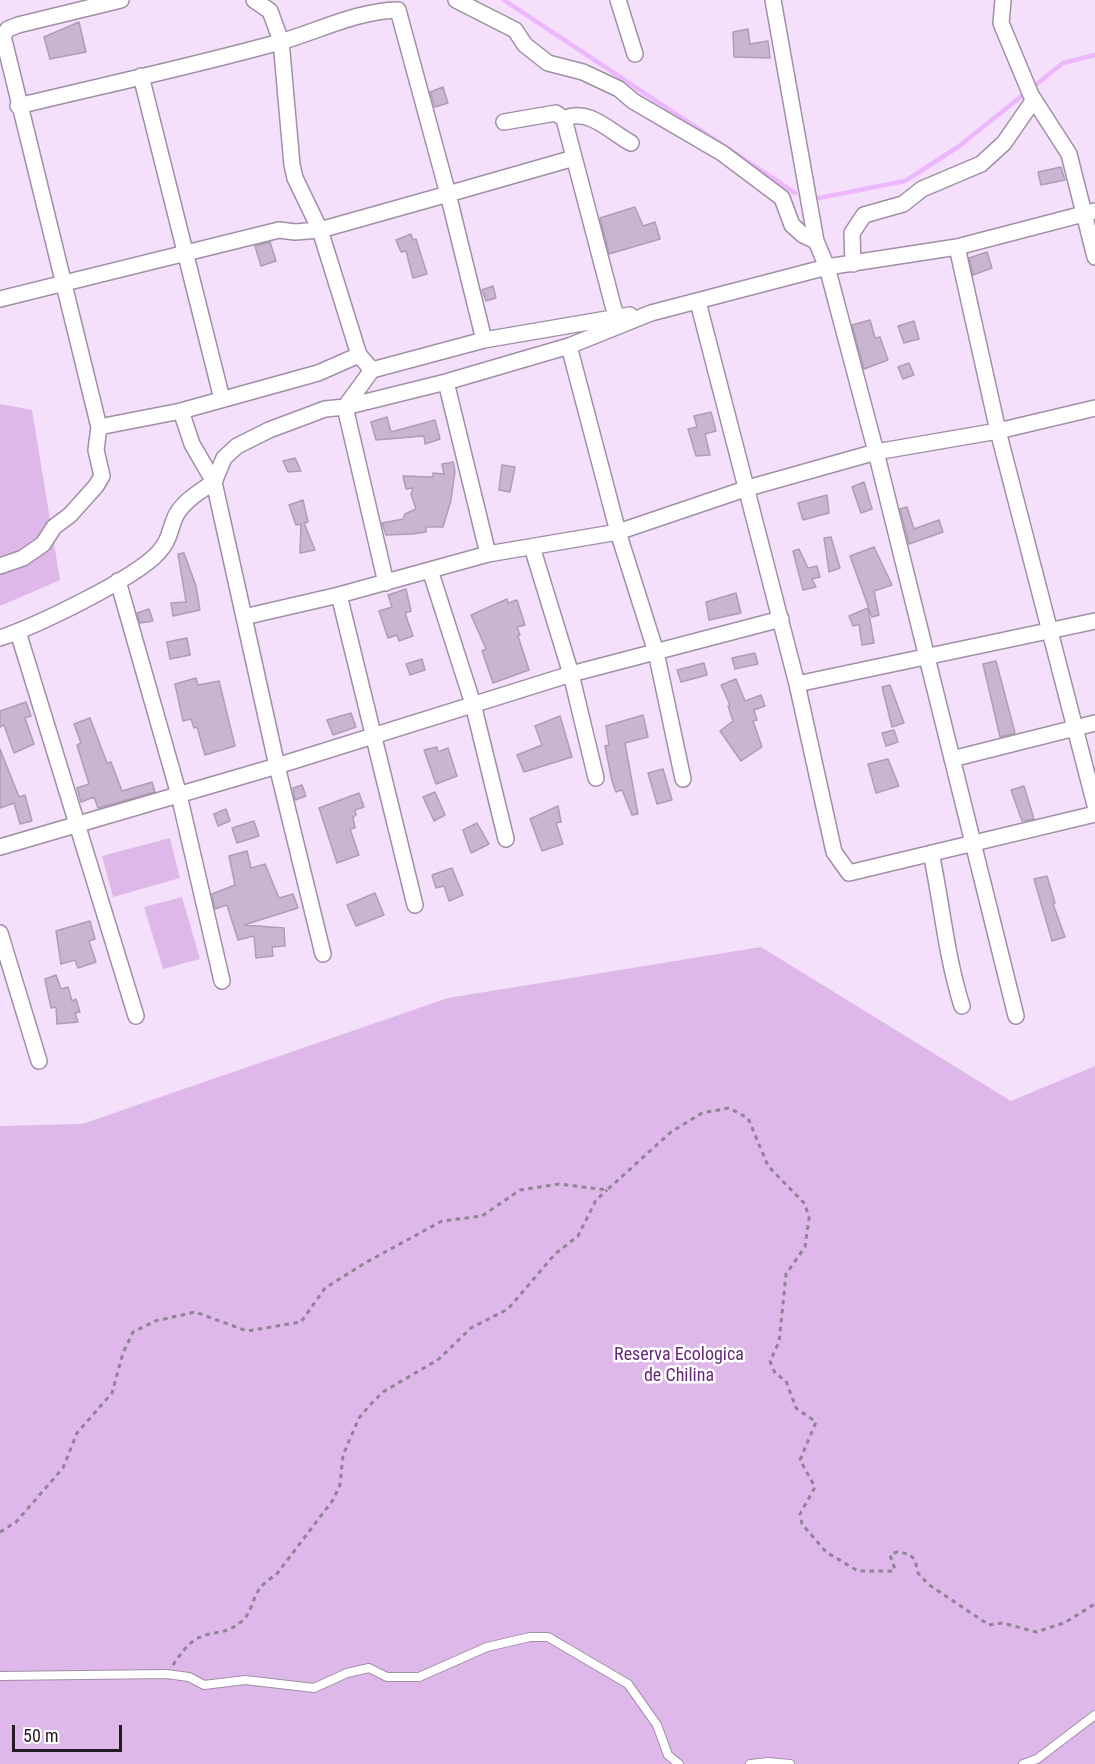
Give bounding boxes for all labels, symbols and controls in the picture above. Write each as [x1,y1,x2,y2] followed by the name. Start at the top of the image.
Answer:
[614,1344,744,1386] park label: Reserva Ecologica de Chilina
[15,1713,124,1751] scale bar
[23,1725,58,1746] text: 50 m

